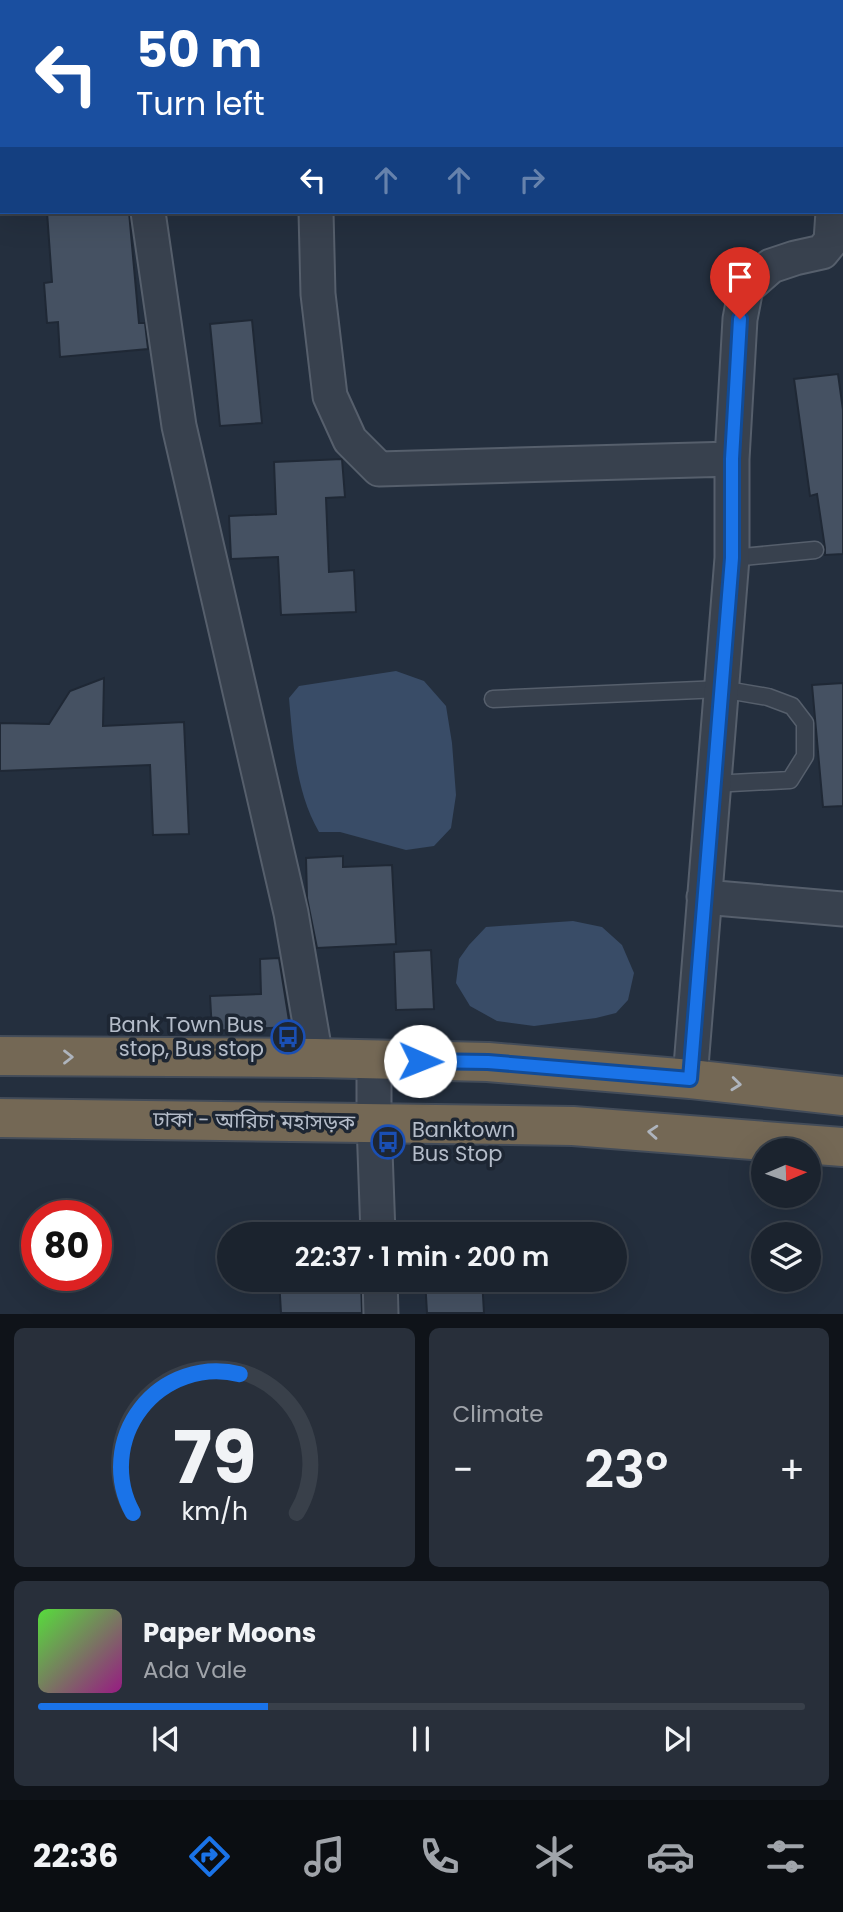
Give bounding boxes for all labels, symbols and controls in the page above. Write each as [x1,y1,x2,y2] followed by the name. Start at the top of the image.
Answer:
[136,16,262,84] text: 50 m
[21,28,112,119] icon: left
[136,81,265,126] text: Turn left
[294,161,332,199] icon: left
[367,161,405,199] icon: ahead
[440,161,478,199] icon: ahead
[513,161,551,199] icon: right
[710,247,770,319] pin
[721,258,759,296] icon: arrive
[109,1010,264,1063] place label: Bank Town Bus stop, Bus stop
[269,1018,307,1056] bus stop icon: Bank Town Bus stop, Bus stop
[383,1024,457,1098] position arrow
[63,1049,74,1065] one-way arrow
[730,1076,742,1091] one-way arrow
[152,1104,356,1137] street label: ঢাকা - আরিচা মহাসড়ক
[412,1115,515,1168] place label: Banktown Bus Stop
[369,1123,407,1161] bus stop icon: Banktown Bus Stop
[647,1125,658,1140] one-way arrow
[751,1138,821,1208] north arrow
[751,1138,821,1292] map controls
[21,1200,112,1291] speed limit sign: 80
[751,1222,821,1292] button: layers
[295,1239,549,1275] text: 22:37 · 1 min · 200 m
[453,1398,543,1430] text: Climate
[172,1408,256,1509] text: 79
[584,1433,668,1506] text: 23°
[453,1443,473,1496] text: −
[779,1443,805,1496] text: +
[181,1494,248,1529] text: km/h
[143,1615,316,1651] text: Paper Moons
[143,1654,247,1686] text: Ada Vale
[147,1720,185,1758] icon: previous
[402,1720,440,1758] icon: pause
[658,1720,696,1758] icon: next
[185,1832,234,1881] icon: directions
[300,1832,349,1881] icon: music
[415,1832,464,1881] icon: phone
[530,1832,579,1881] icon: climate
[646,1832,695,1881] icon: car
[761,1832,810,1881] icon: filters
[33,1833,119,1878] text: 22:36

